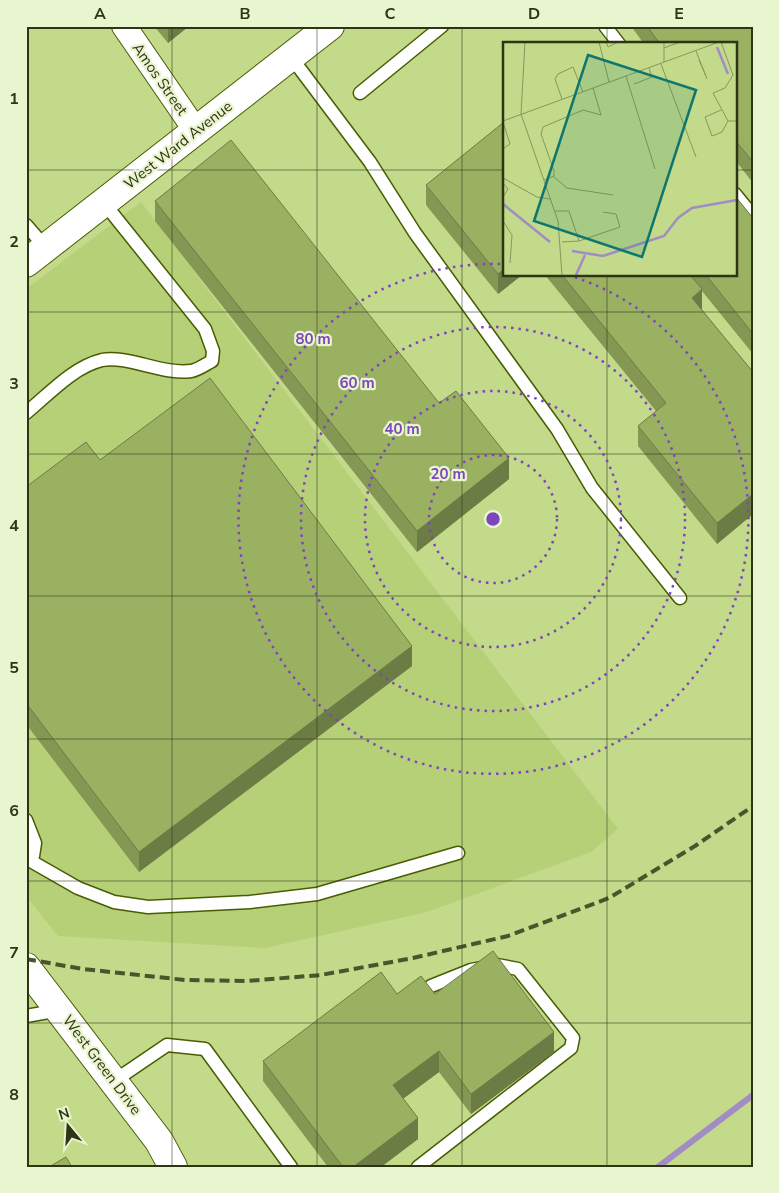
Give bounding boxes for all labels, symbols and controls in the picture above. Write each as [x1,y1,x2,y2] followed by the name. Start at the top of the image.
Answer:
[94,3,106,25] text: A
[239,3,251,25] text: B
[385,3,396,25] text: C
[528,3,540,25] text: D
[674,3,684,25] text: E
[128,39,193,120] street label: Amos Street
[503,42,736,276] inset map
[9,88,19,110] text: 1
[120,96,236,194] street label: West Ward Avenue
[9,231,19,253] text: 2
[295,329,331,349] text: 80 m
[9,373,19,395] text: 3
[339,373,375,393] text: 60 m
[384,419,420,439] text: 40 m
[430,464,466,484] text: 20 m
[484,510,502,528] centre of rings
[9,515,19,537] text: 4
[9,657,19,679] text: 5
[9,800,19,822] text: 6
[9,942,19,964] text: 7
[58,1011,146,1119] street label: West Green Drive
[9,1084,19,1106] text: 8
[42,1100,92,1150] north arrow
[56,1103,72,1125] text: N

